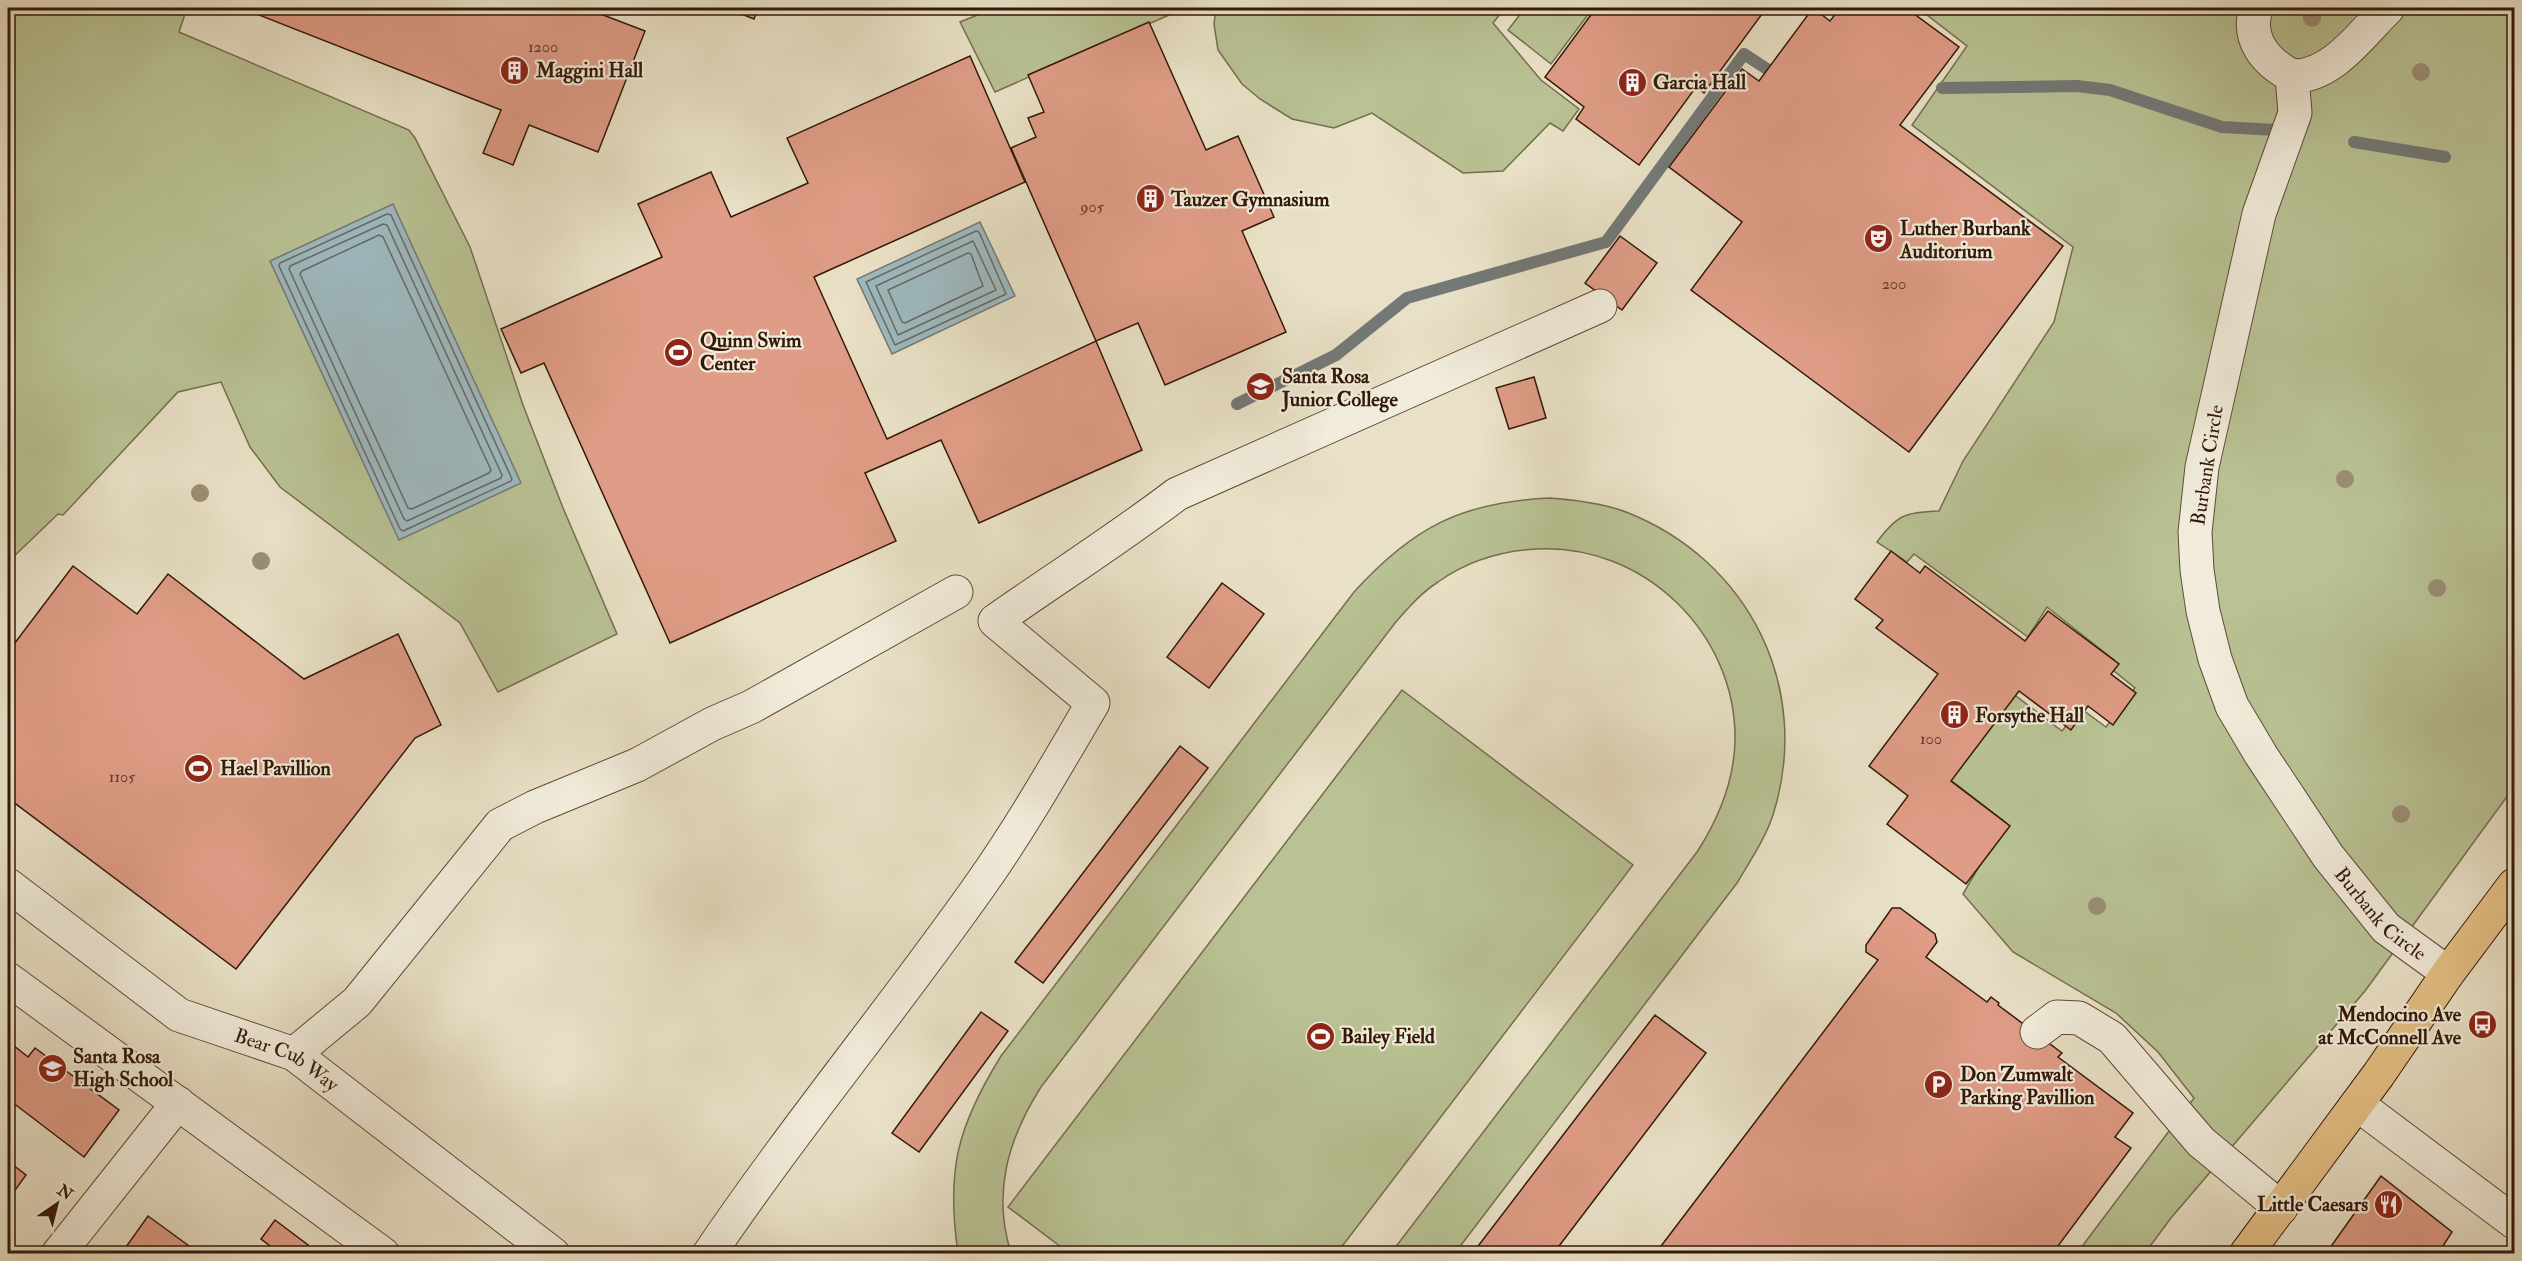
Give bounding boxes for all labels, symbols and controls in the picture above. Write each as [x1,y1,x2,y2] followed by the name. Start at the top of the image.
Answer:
[528,37,558,57] house number: 1200
[499,54,531,86] building icon: Maggini Hall
[535,58,644,84] place label: Maggini Hall
[1616,66,1648,98] building icon: Garcia Hall
[1653,70,1747,95] place label: Garcia Hall
[1134,183,1166,215] building icon: Tauzer Gymnasium
[1170,187,1330,213] place label: Tauzer Gymnasium
[1079,197,1104,217] house number: 905
[1899,216,2031,264] place label: Luther Burbank Auditorium
[1863,223,1895,255] theatre icon: Luther Burbank Auditorium
[1882,274,1906,294] house number: 200
[700,328,802,376] place label: Quinn Swim Center
[663,336,695,368] sports icon: Quinn Swim Center
[1281,364,1398,413] place label: Santa Rosa Junior College
[1245,371,1277,403] school or university icon: Santa Rosa Junior College
[2185,403,2229,527] street label: Burbank Circle
[1938,699,1970,731] building icon: Forsythe Hall
[1975,703,2085,729] place label: Forsythe Hall
[1920,729,1942,749] house number: 100
[183,752,215,784] sports icon: Hael Pavillion
[220,756,331,781] place label: Hael Pavillion
[109,767,135,787] house number: 1105
[2329,862,2431,966] street label: Burbank Circle
[2318,1002,2462,1050] place label: Mendocino Ave at McConnell Ave
[2466,1009,2498,1041] bus stop icon: Mendocino Ave at McConnell Ave
[1304,1020,1336,1052] sports icon: Bailey Field
[231,1022,345,1097] street label: Bear Cub Way
[1341,1024,1435,1050] place label: Bailey Field
[73,1044,174,1093] place label: Santa Rosa High School
[36,1052,68,1084] school or university icon: Santa Rosa High School
[1960,1062,2095,1111] place label: Don Zumwalt Parking Pavillion
[1923,1069,1955,1101] parking icon: Don Zumwalt Parking Pavillion
[27,1174,87,1234] north arrow
[53,1180,77,1205] text: N
[2373,1188,2405,1220] restaurant icon: Little Caesars
[2257,1192,2368,1217] place label: Little Caesars

